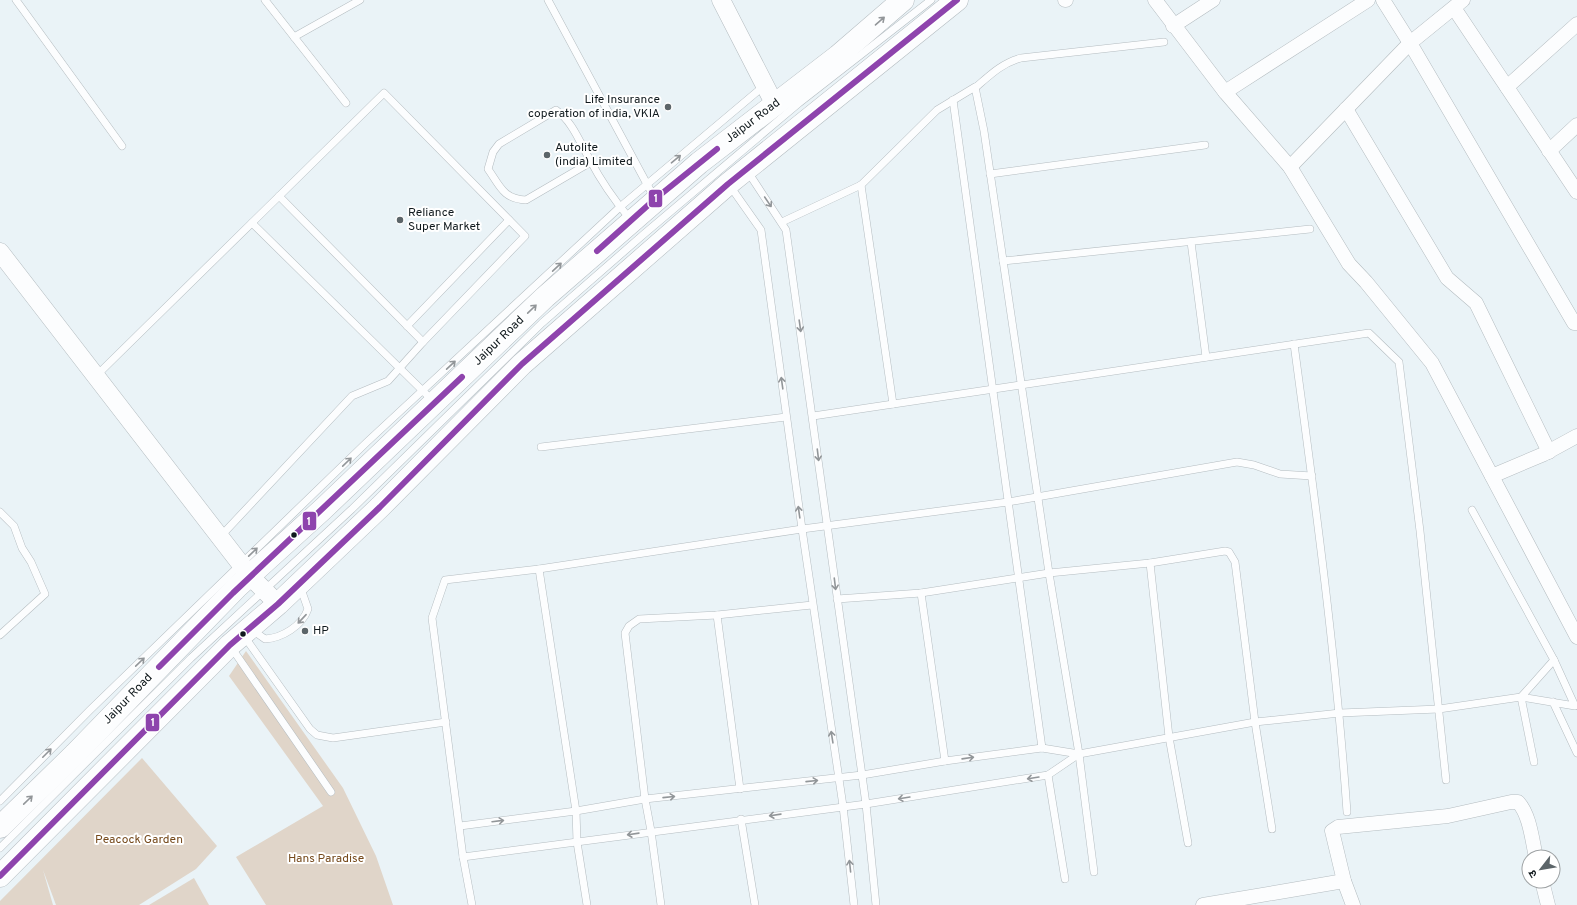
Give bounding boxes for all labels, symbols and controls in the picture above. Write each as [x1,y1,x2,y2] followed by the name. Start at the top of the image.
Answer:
[874,16,885,25] one-way arrow
[528,92,660,122] place label: Life Insurance coperation of india, VKIA
[722,95,784,147] street label: Jaipur Road
[663,102,673,112] marker: Life Insurance coperation of india, VKIA
[555,140,633,170] place label: Autolite (india) Limited
[542,150,552,160] marker: Autolite (india) Limited
[671,154,682,163] one-way arrow
[648,189,663,208] line badge: 1
[654,192,658,206] text: 1
[764,197,773,208] one-way arrow
[408,205,480,235] place label: Reliance Super Market
[395,215,405,225] marker: Reliance Super Market
[552,262,562,272] one-way arrow
[527,304,537,314] one-way arrow
[470,313,528,369] street label: Jaipur Road
[796,319,804,332] one-way arrow
[446,360,456,369] one-way arrow
[778,377,785,390] one-way arrow
[814,448,822,461] one-way arrow
[342,457,352,467] one-way arrow
[795,506,803,519] one-way arrow
[302,511,317,531] line badge: 1
[307,515,311,529] text: 1
[289,530,299,540] unlabelled marker
[248,547,258,557] one-way arrow
[831,577,839,590] one-way arrow
[297,614,306,624] one-way arrow
[313,623,329,639] place label: HP
[300,626,310,636] marker: HP
[238,629,248,639] unlabelled marker
[135,657,145,667] one-way arrow
[100,670,156,728] street label: Jaipur Road
[145,713,160,732] line badge: 1
[151,716,155,730] text: 1
[828,731,836,744] one-way arrow
[42,748,52,758] one-way arrow
[961,754,974,762] one-way arrow
[1026,774,1039,782] one-way arrow
[805,777,818,785] one-way arrow
[662,793,675,801] one-way arrow
[898,794,911,802] one-way arrow
[23,795,33,805] one-way arrow
[769,811,782,818] one-way arrow
[491,817,504,825] one-way arrow
[626,830,639,838] one-way arrow
[95,832,183,848] park label: Peacock Garden
[1521,849,1561,889] north arrow
[288,851,364,867] park label: Hans Paradise
[846,860,853,873] one-way arrow
[1525,867,1541,880] text: उ

